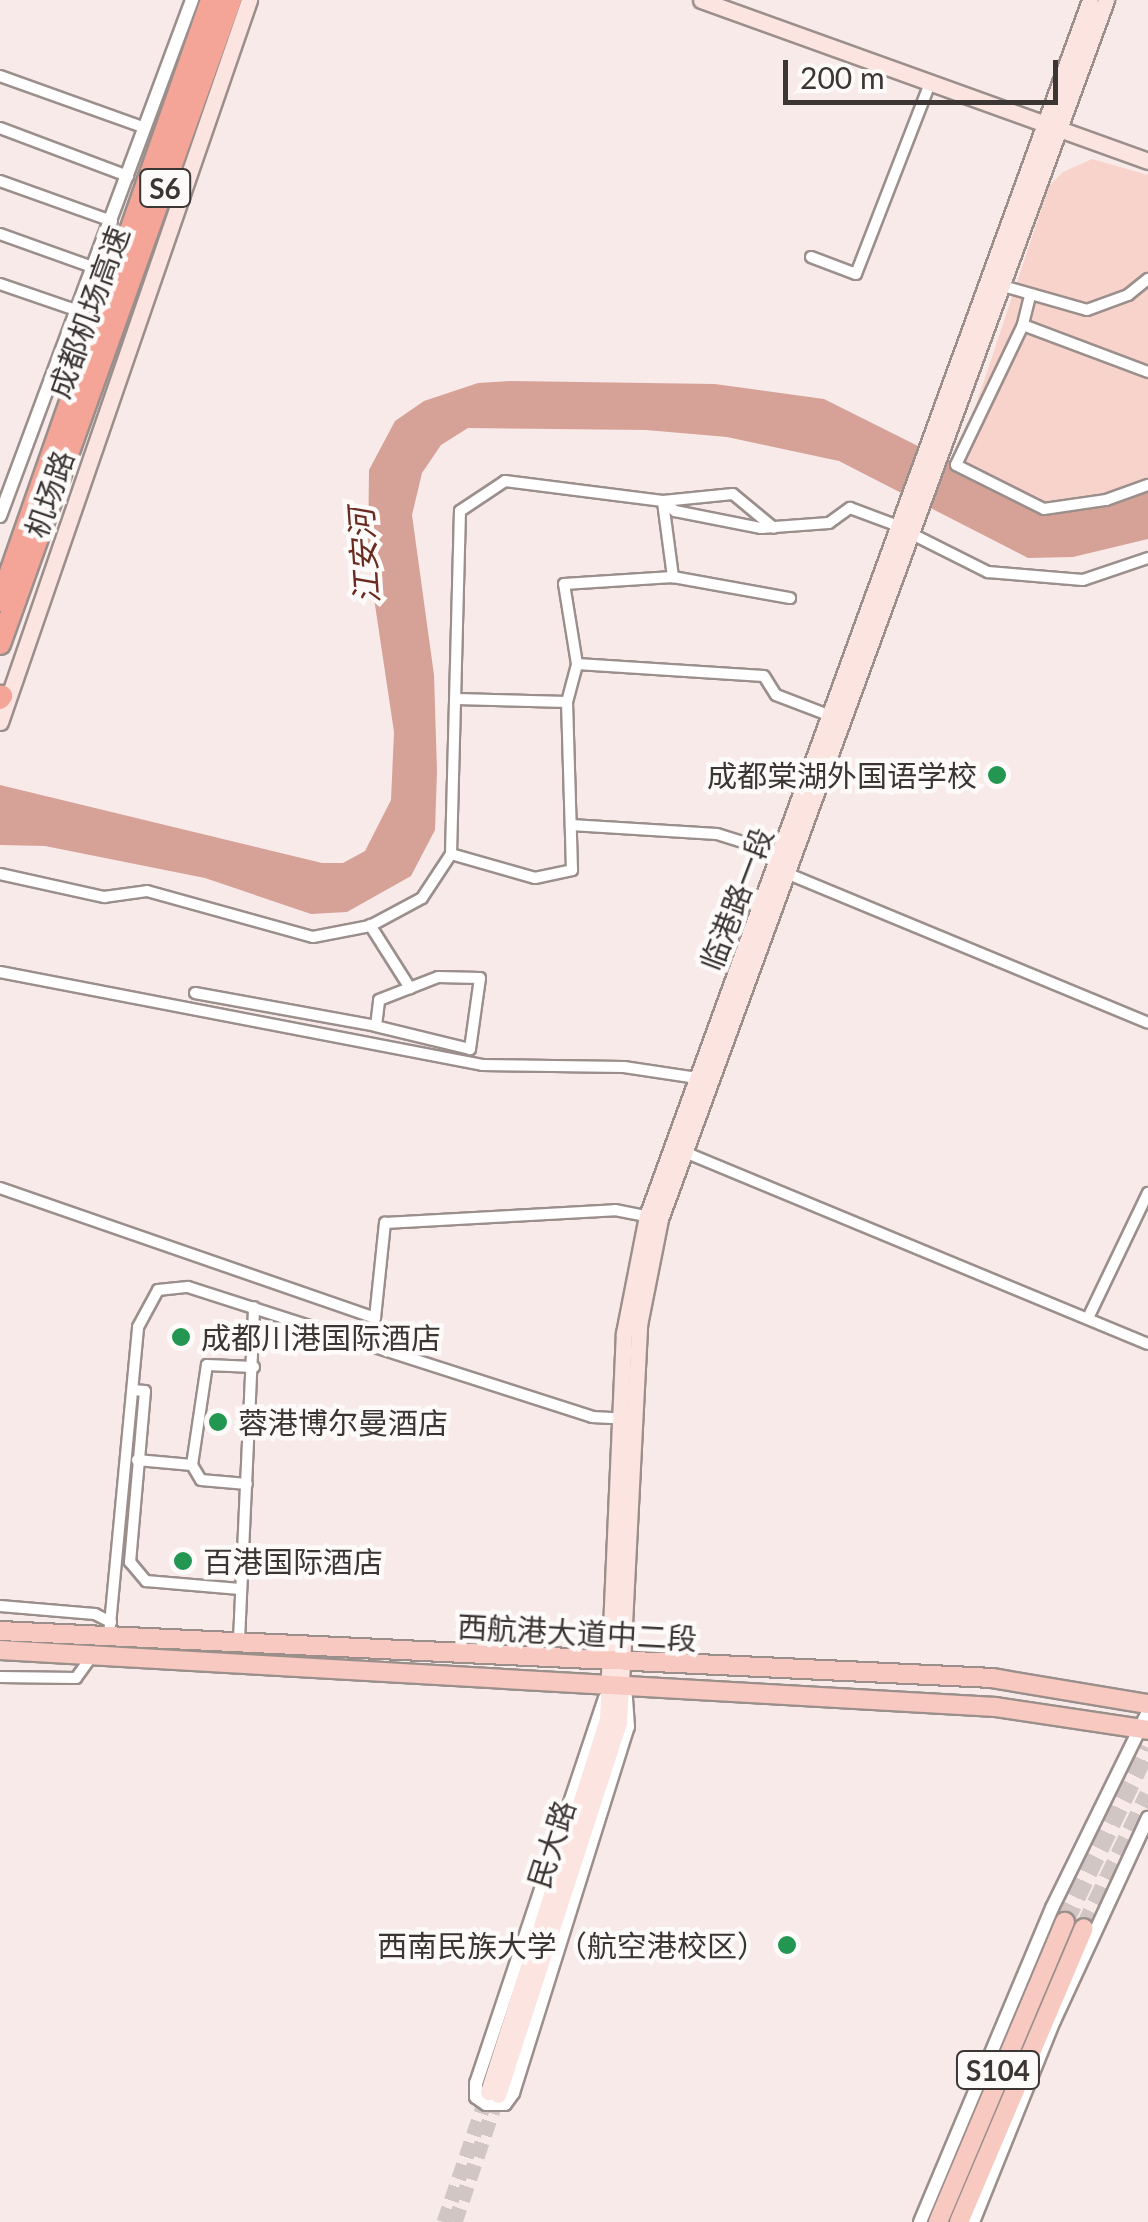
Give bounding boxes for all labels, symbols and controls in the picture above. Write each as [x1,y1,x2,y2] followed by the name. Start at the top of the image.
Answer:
[788,40,1063,102] scale bar
[800,59,885,95] text: 200 m
[138,165,192,211] road number: S6
[40,221,136,403] street label: 成都机场高速
[17,446,81,542] street label: 机场路
[341,507,387,605] water label: 江安河
[707,757,977,793] place label: 成都棠湖外国语学校
[986,764,1008,786] marker: 成都棠湖外国语学校
[692,823,780,975] street label: 临港路一段
[201,1319,441,1355] place label: 成都川港国际酒店
[170,1326,192,1348] marker: 成都川港国际酒店
[238,1404,448,1440] place label: 蓉港博尔曼酒店
[207,1411,229,1433] marker: 蓉港博尔曼酒店
[203,1543,383,1579] place label: 百港国际酒店
[172,1550,194,1572] marker: 百港国际酒店
[456,1608,698,1656] street label: 西航港大道中二段
[520,1796,582,1892] street label: 民大路
[377,1927,767,1963] place label: 西南民族大学（航空港校区）
[776,1934,798,1956] marker: 西南民族大学（航空港校区）
[956,2047,1040,2093] road number: S104

